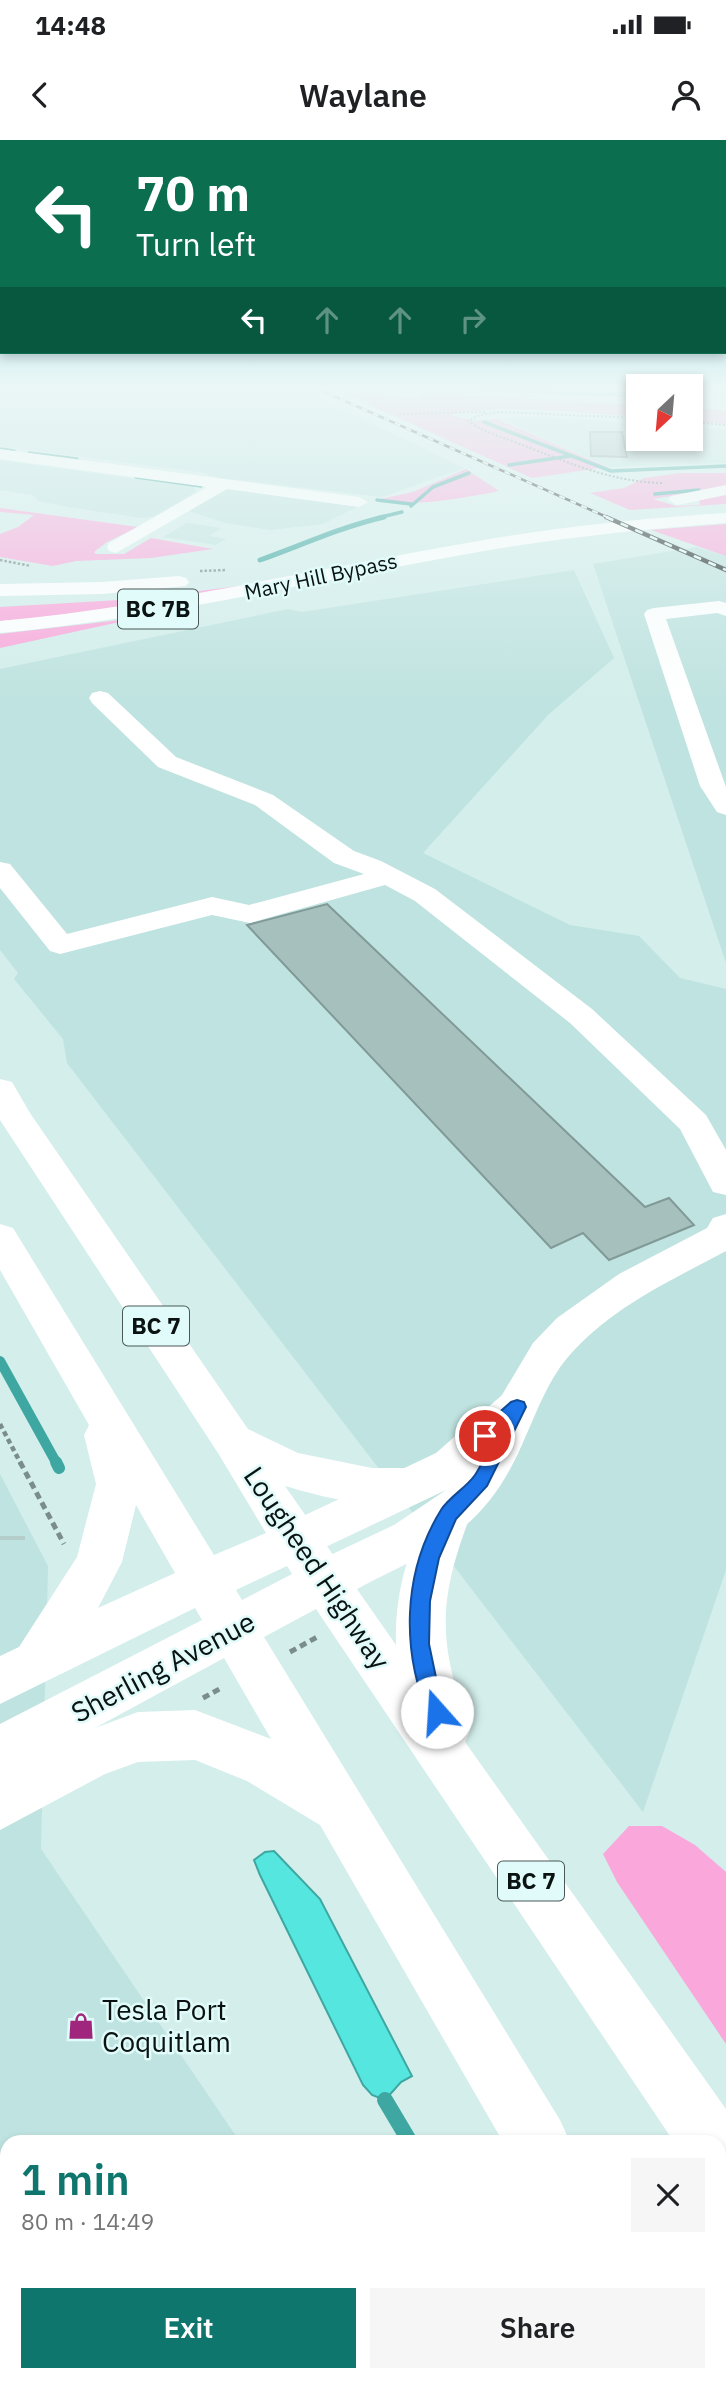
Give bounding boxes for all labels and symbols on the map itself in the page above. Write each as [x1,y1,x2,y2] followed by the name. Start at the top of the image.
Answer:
[626,374,704,452] north arrow
[242,546,400,606] street label: Mary Hill Bypass
[118,589,198,629] road number: BC 7B
[123,1306,189,1345] road number: BC 7
[455,1406,515,1466] pin
[236,1459,399,1676] street label: Lougheed Highway
[64,1603,261,1731] street label: Sherling Avenue
[400,1675,474,1749] position arrow
[498,1862,564,1900] road number: BC 7
[102,1991,231,2060] place label: Tesla Port Coquitlam
[66,2011,96,2041] shop icon: Tesla Port Coquitlam

